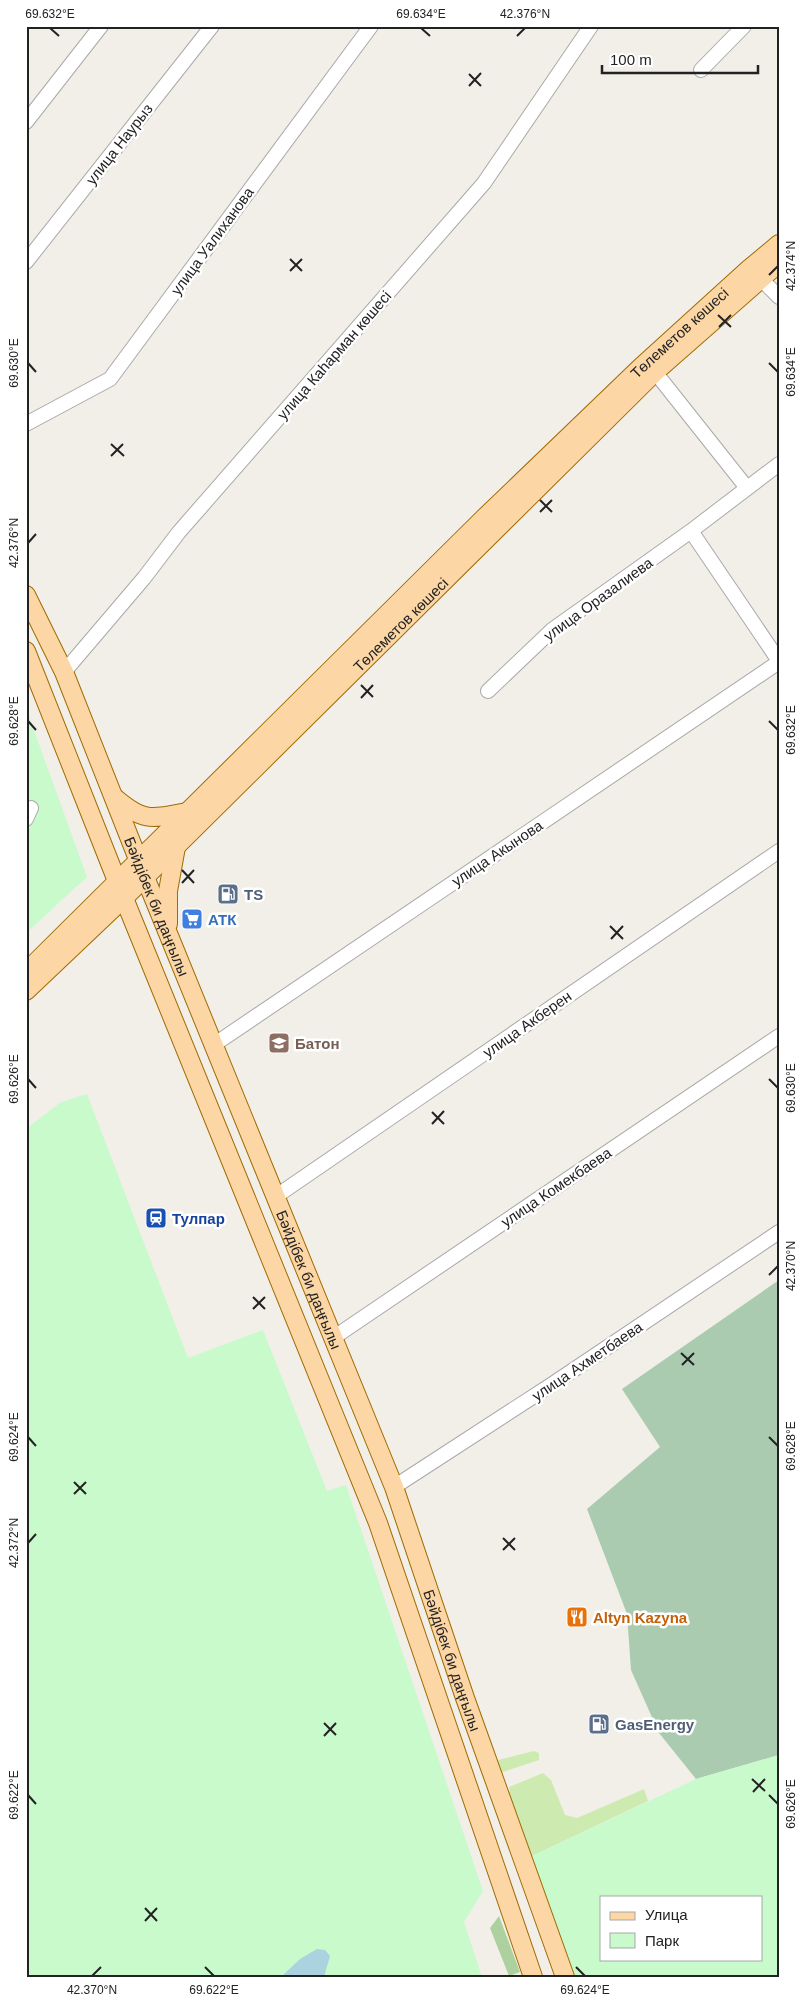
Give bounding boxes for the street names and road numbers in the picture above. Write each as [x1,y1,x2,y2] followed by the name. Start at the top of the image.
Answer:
[82,100,156,188] street label: улица Наурыз
[167,183,257,298] street label: улица Уалиханова
[627,284,731,381] street label: Төлеметов көшесі
[274,287,394,423] street label: улица Каһарман көшесі
[540,553,656,644] street label: улица Оразалиева
[350,574,451,675] street label: Төлеметов көшесі
[449,816,546,890] street label: улица Акынова
[121,834,193,978] street label: Бәйдібек би даңғылы
[480,987,574,1061] street label: улица Акберен
[498,1143,615,1230] street label: улица Комекбаева
[273,1207,345,1351] street label: Бәйдібек би даңғылы
[529,1318,646,1404] street label: улица Ахметбаева
[421,1587,485,1733] street label: Бәйдібек би даңғылы

